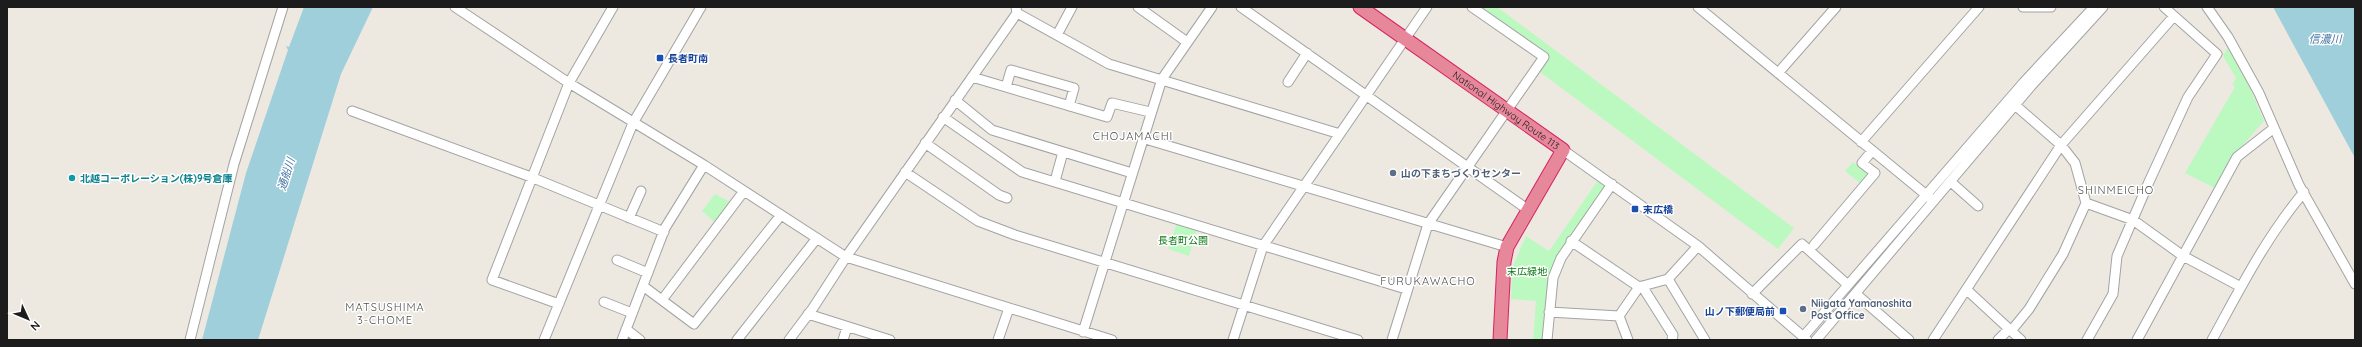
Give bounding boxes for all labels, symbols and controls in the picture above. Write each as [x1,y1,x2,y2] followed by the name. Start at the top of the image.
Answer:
[2309,32,2342,46] water label: 信濃川
[668,52,708,65] place label: 長者町南
[655,53,665,63] marker: 長者町南
[1450,68,1562,152] street label: National Highway Route 113
[1093,129,1173,143] district label: CHOJAMACHI
[274,155,298,192] water label: 通船川
[1401,167,1521,180] place label: 山の下まちづくりセンター
[1388,168,1398,178] marker: 山の下まちづくりセンター
[80,172,233,185] place label: 北越コーポレーション(株)9号倉庫
[67,173,77,183] marker: 北越コーポレーション(株)9号倉庫
[2078,183,2154,197] district label: SHINMEICHO
[1643,203,1673,216] place label: 末広橋
[1630,204,1640,214] marker: 末広橋
[1158,234,1208,247] park label: 長者町公園
[1507,265,1548,278] park label: 末広緑地
[1380,274,1476,288] district label: FURUKAWACHO
[1811,297,1912,322] place label: Niigata Yamanoshita Post Office
[8,299,48,339] north arrow
[345,300,425,327] district label: MATSUSHIMA 3-CHOME
[1798,304,1808,314] marker: Niigata Yamanoshita Post Office
[1705,305,1775,318] place label: 山ノ下郵便局前
[1778,306,1788,316] marker: 山ノ下郵便局前
[27,318,43,334] text: N

